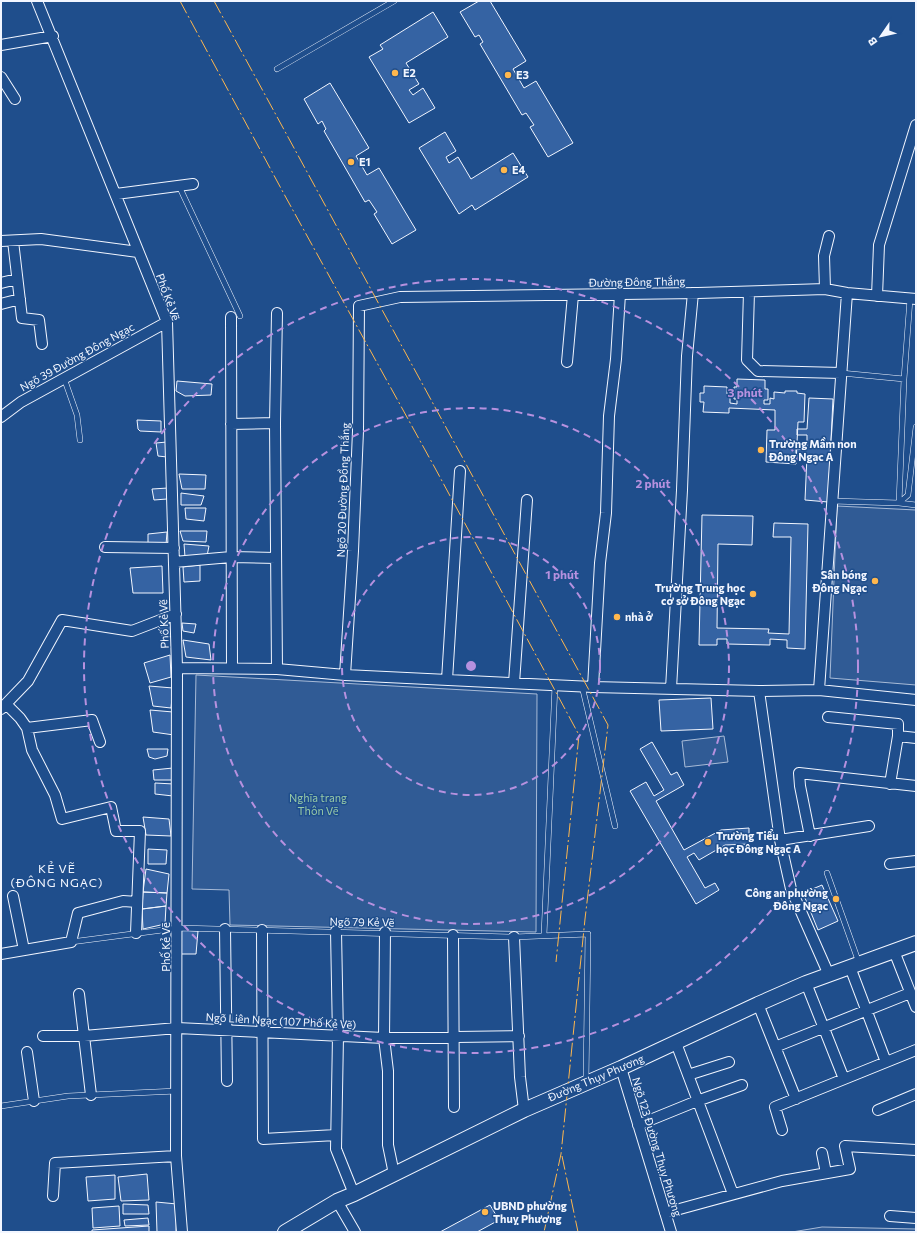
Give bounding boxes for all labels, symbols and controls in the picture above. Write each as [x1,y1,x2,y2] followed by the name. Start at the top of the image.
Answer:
[861,16,901,56] north arrow
[865,35,880,49] text: B
[403,66,416,79] place label: E2
[390,68,400,78] marker: E2
[516,68,529,81] place label: E3
[503,70,513,80] marker: E3
[359,155,371,168] place label: E1
[346,157,356,167] marker: E1
[512,163,525,176] place label: E4
[499,165,509,175] marker: E4
[154,271,183,322] street label: Phố Kẻ Vẽ
[587,273,686,289] street label: Đường Đông Thắng
[17,320,136,393] street label: Ngõ 39 Đường Đông Ngạc
[727,385,763,399] text: 3 phút
[333,422,351,558] street label: Ngõ 20 Đường Đồng Thắng
[768,437,857,464] place label: Trường Mầm non Đông Ngạc A
[756,445,766,455] marker: Trường Mầm non Đông Ngạc A
[635,476,671,490] text: 2 phút
[545,567,579,581] text: 1 phút
[812,568,867,595] place label: Sân bóng Đông Ngạc
[870,576,880,586] marker: Sân bóng Đông Ngạc
[655,581,745,608] place label: Trường Trung học cơ sở Đông Ngạc
[748,589,758,599] marker: Trường Trung học cơ sở Đông Ngạc
[156,599,171,649] street label: Phố Kẻ Vẽ
[625,610,654,623] place label: nhà ở
[612,612,622,622] marker: nhà ở
[464,659,478,673] centre of rings
[289,791,347,817] park label: Nghĩa trang Thôn Vẽ
[716,829,801,856] place label: Trường Tiểu học Đông Ngạc A
[703,837,713,847] marker: Trường Tiểu học Đông Ngạc A
[10,861,104,889] district label: KẺ VẼ (ĐÔNG NGẠC)
[745,886,828,913] place label: Công an phường Đông Ngạc
[831,894,841,904] marker: Công an phường Đông Ngạc
[329,914,395,929] street label: Ngõ 79 Kẻ Vẽ
[159,922,172,972] street label: Phố Kẻ Vẽ
[205,1010,357,1031] street label: Ngõ Liên Ngạc (107 Phố Kẻ Vẽ)
[545,1051,646,1104] street label: Đường Thụy Phương
[630,1076,685,1218] street label: Ngõ 123 Đường Thụy Phương
[493,1199,567,1225] place label: UBND phường Thuỵ Phương
[480,1207,490,1217] marker: UBND phường Thuỵ Phương

